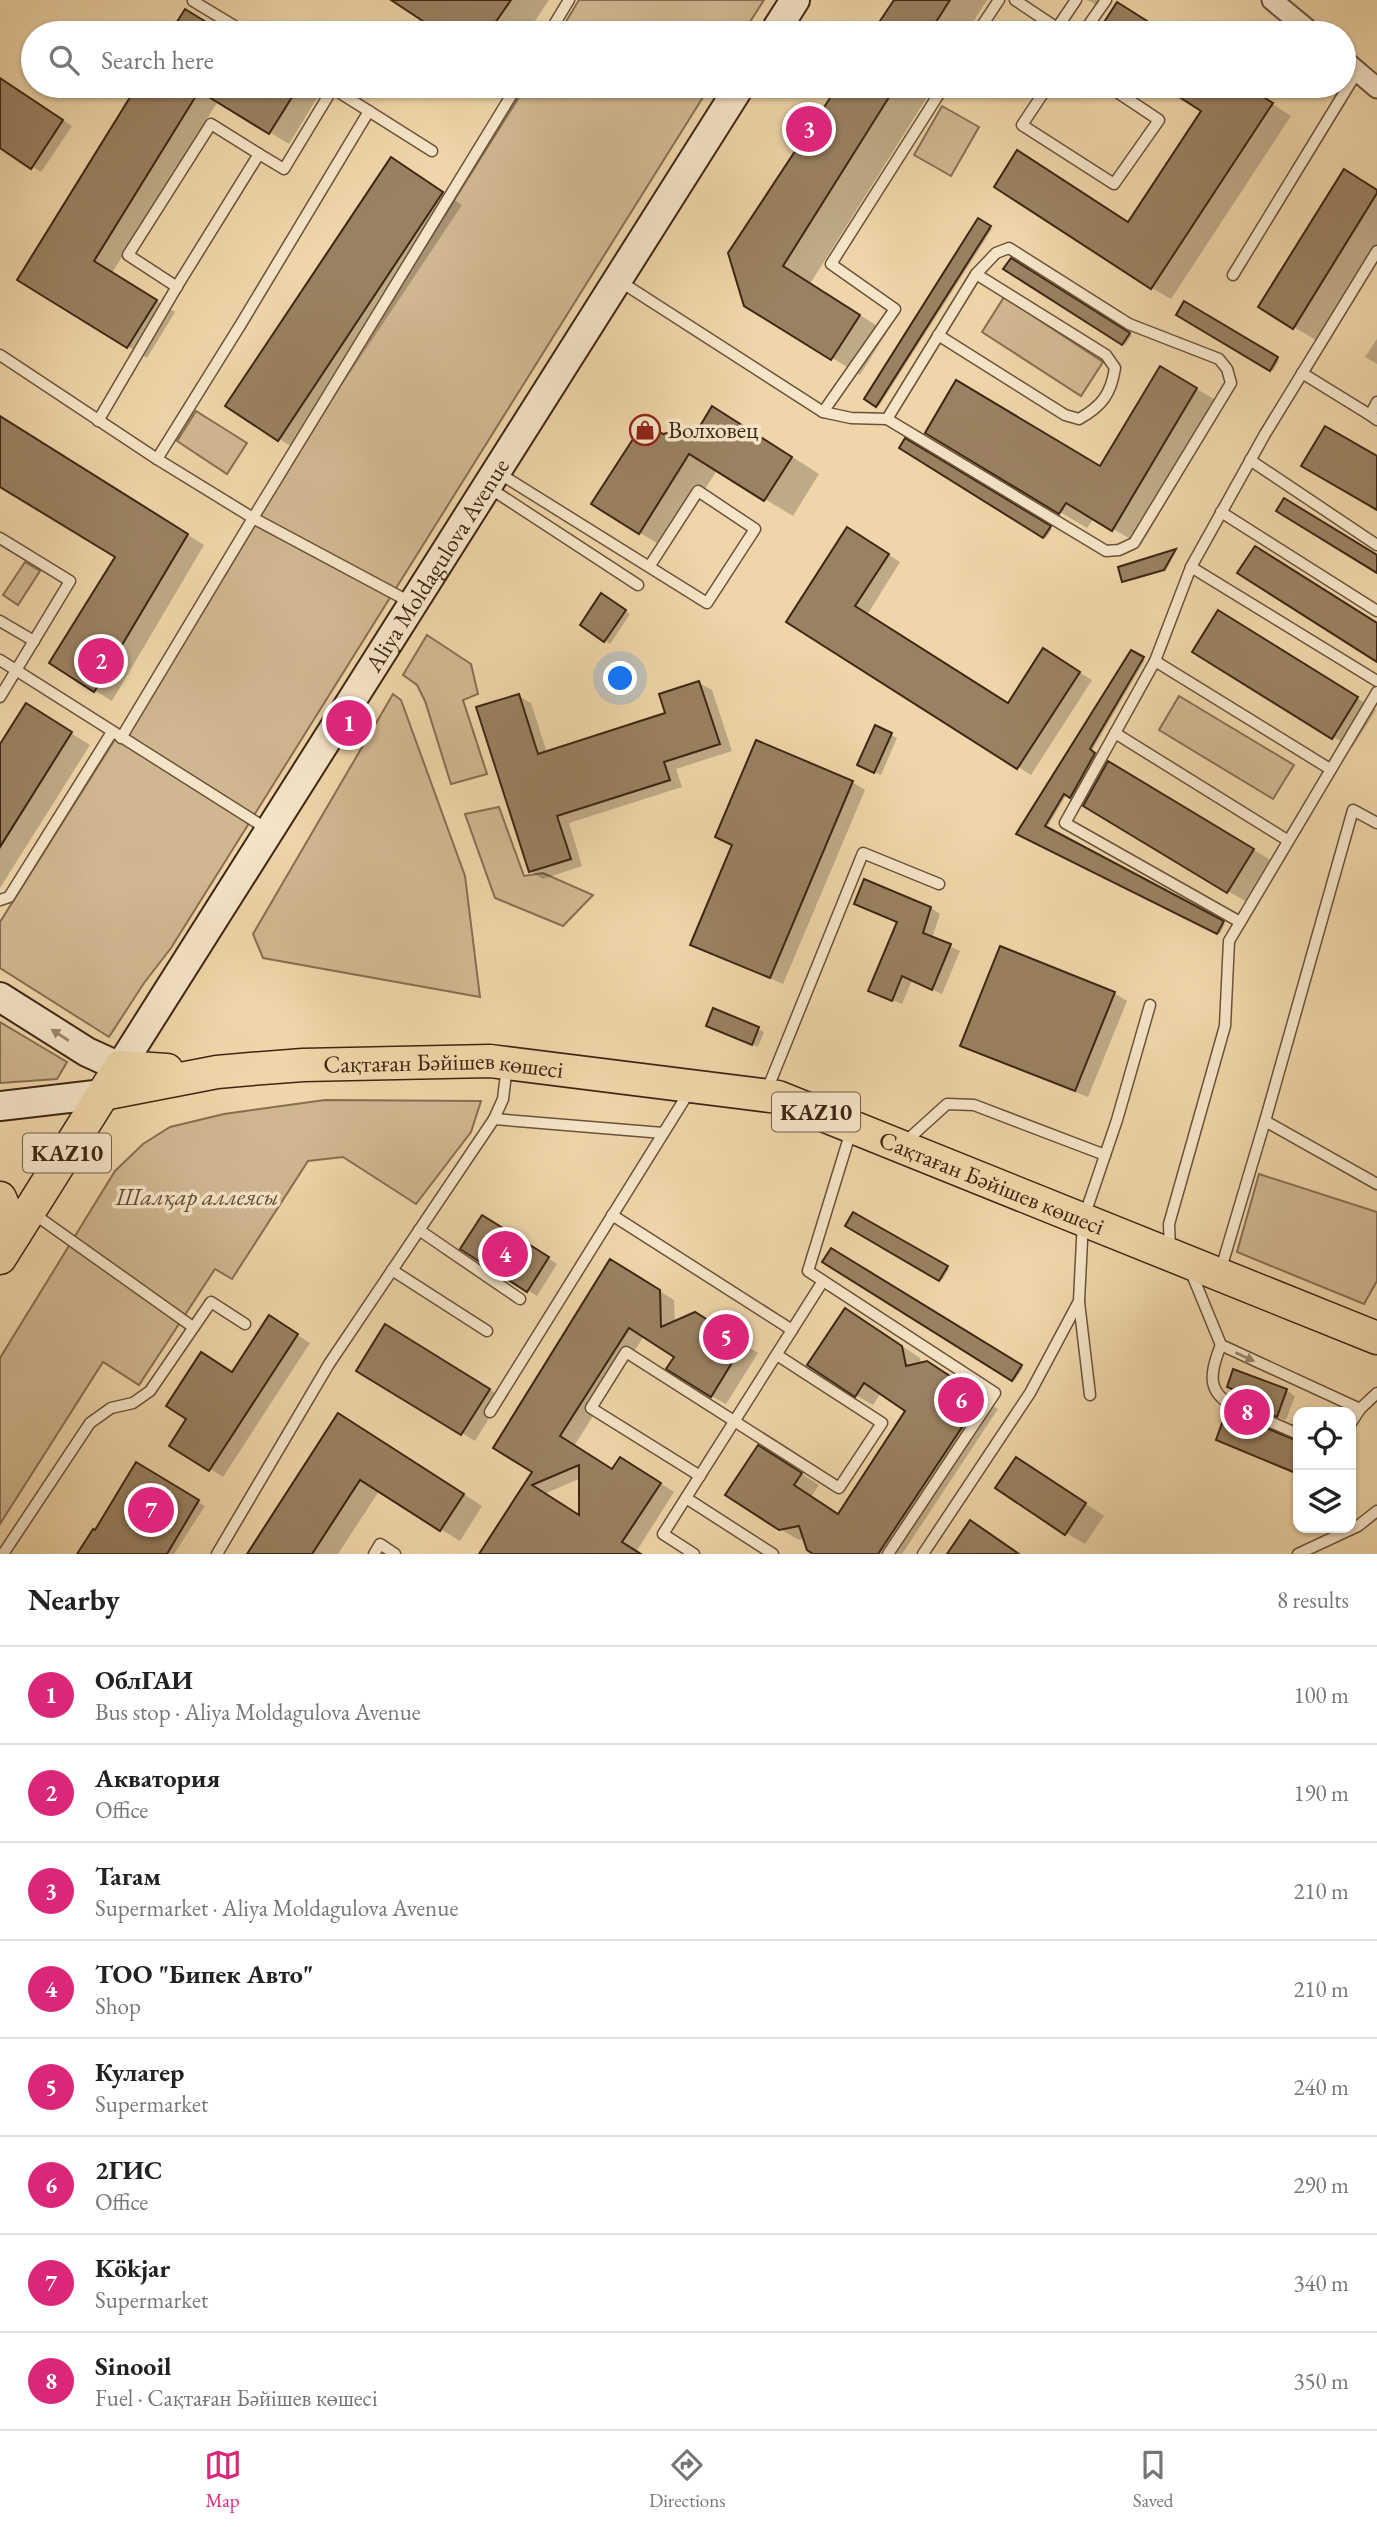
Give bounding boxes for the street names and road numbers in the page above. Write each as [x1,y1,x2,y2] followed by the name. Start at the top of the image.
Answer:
[357,452,516,678] street label: Aliya Moldagulova Avenue
[323,1045,565,1085] street label: Сақтаған Бәйішев көшесі
[772,1092,860,1132] road number: KAZ10
[875,1123,1109,1242] street label: Сақтаған Бәйішев көшесі
[23,1134,111,1172] road number: KAZ10

